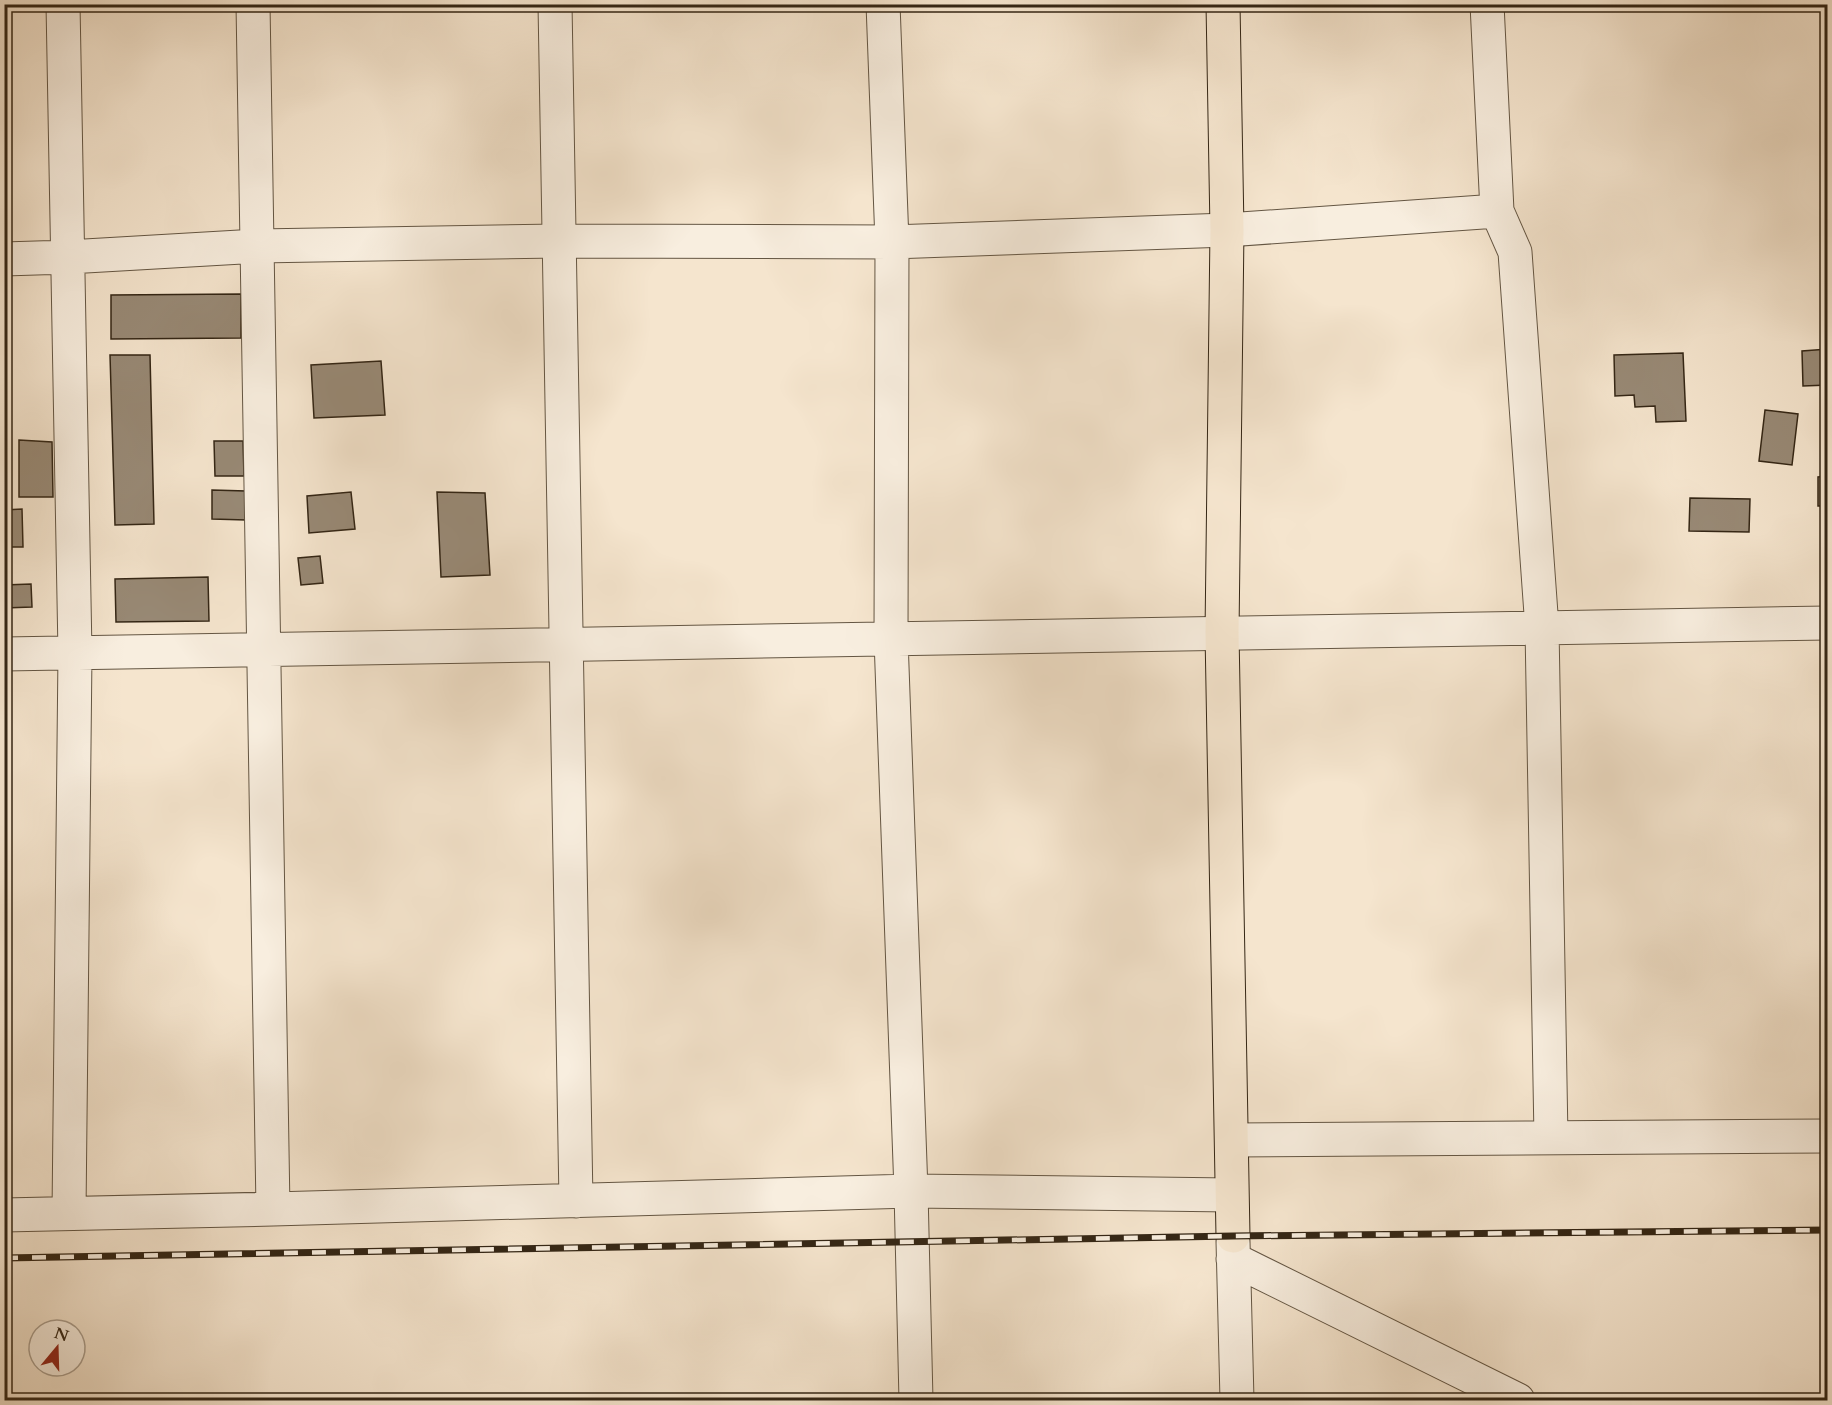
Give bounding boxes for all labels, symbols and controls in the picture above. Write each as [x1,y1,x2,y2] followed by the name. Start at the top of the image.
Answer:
[27,1318,87,1378] north arrow
[51,1322,72,1347] text: N

